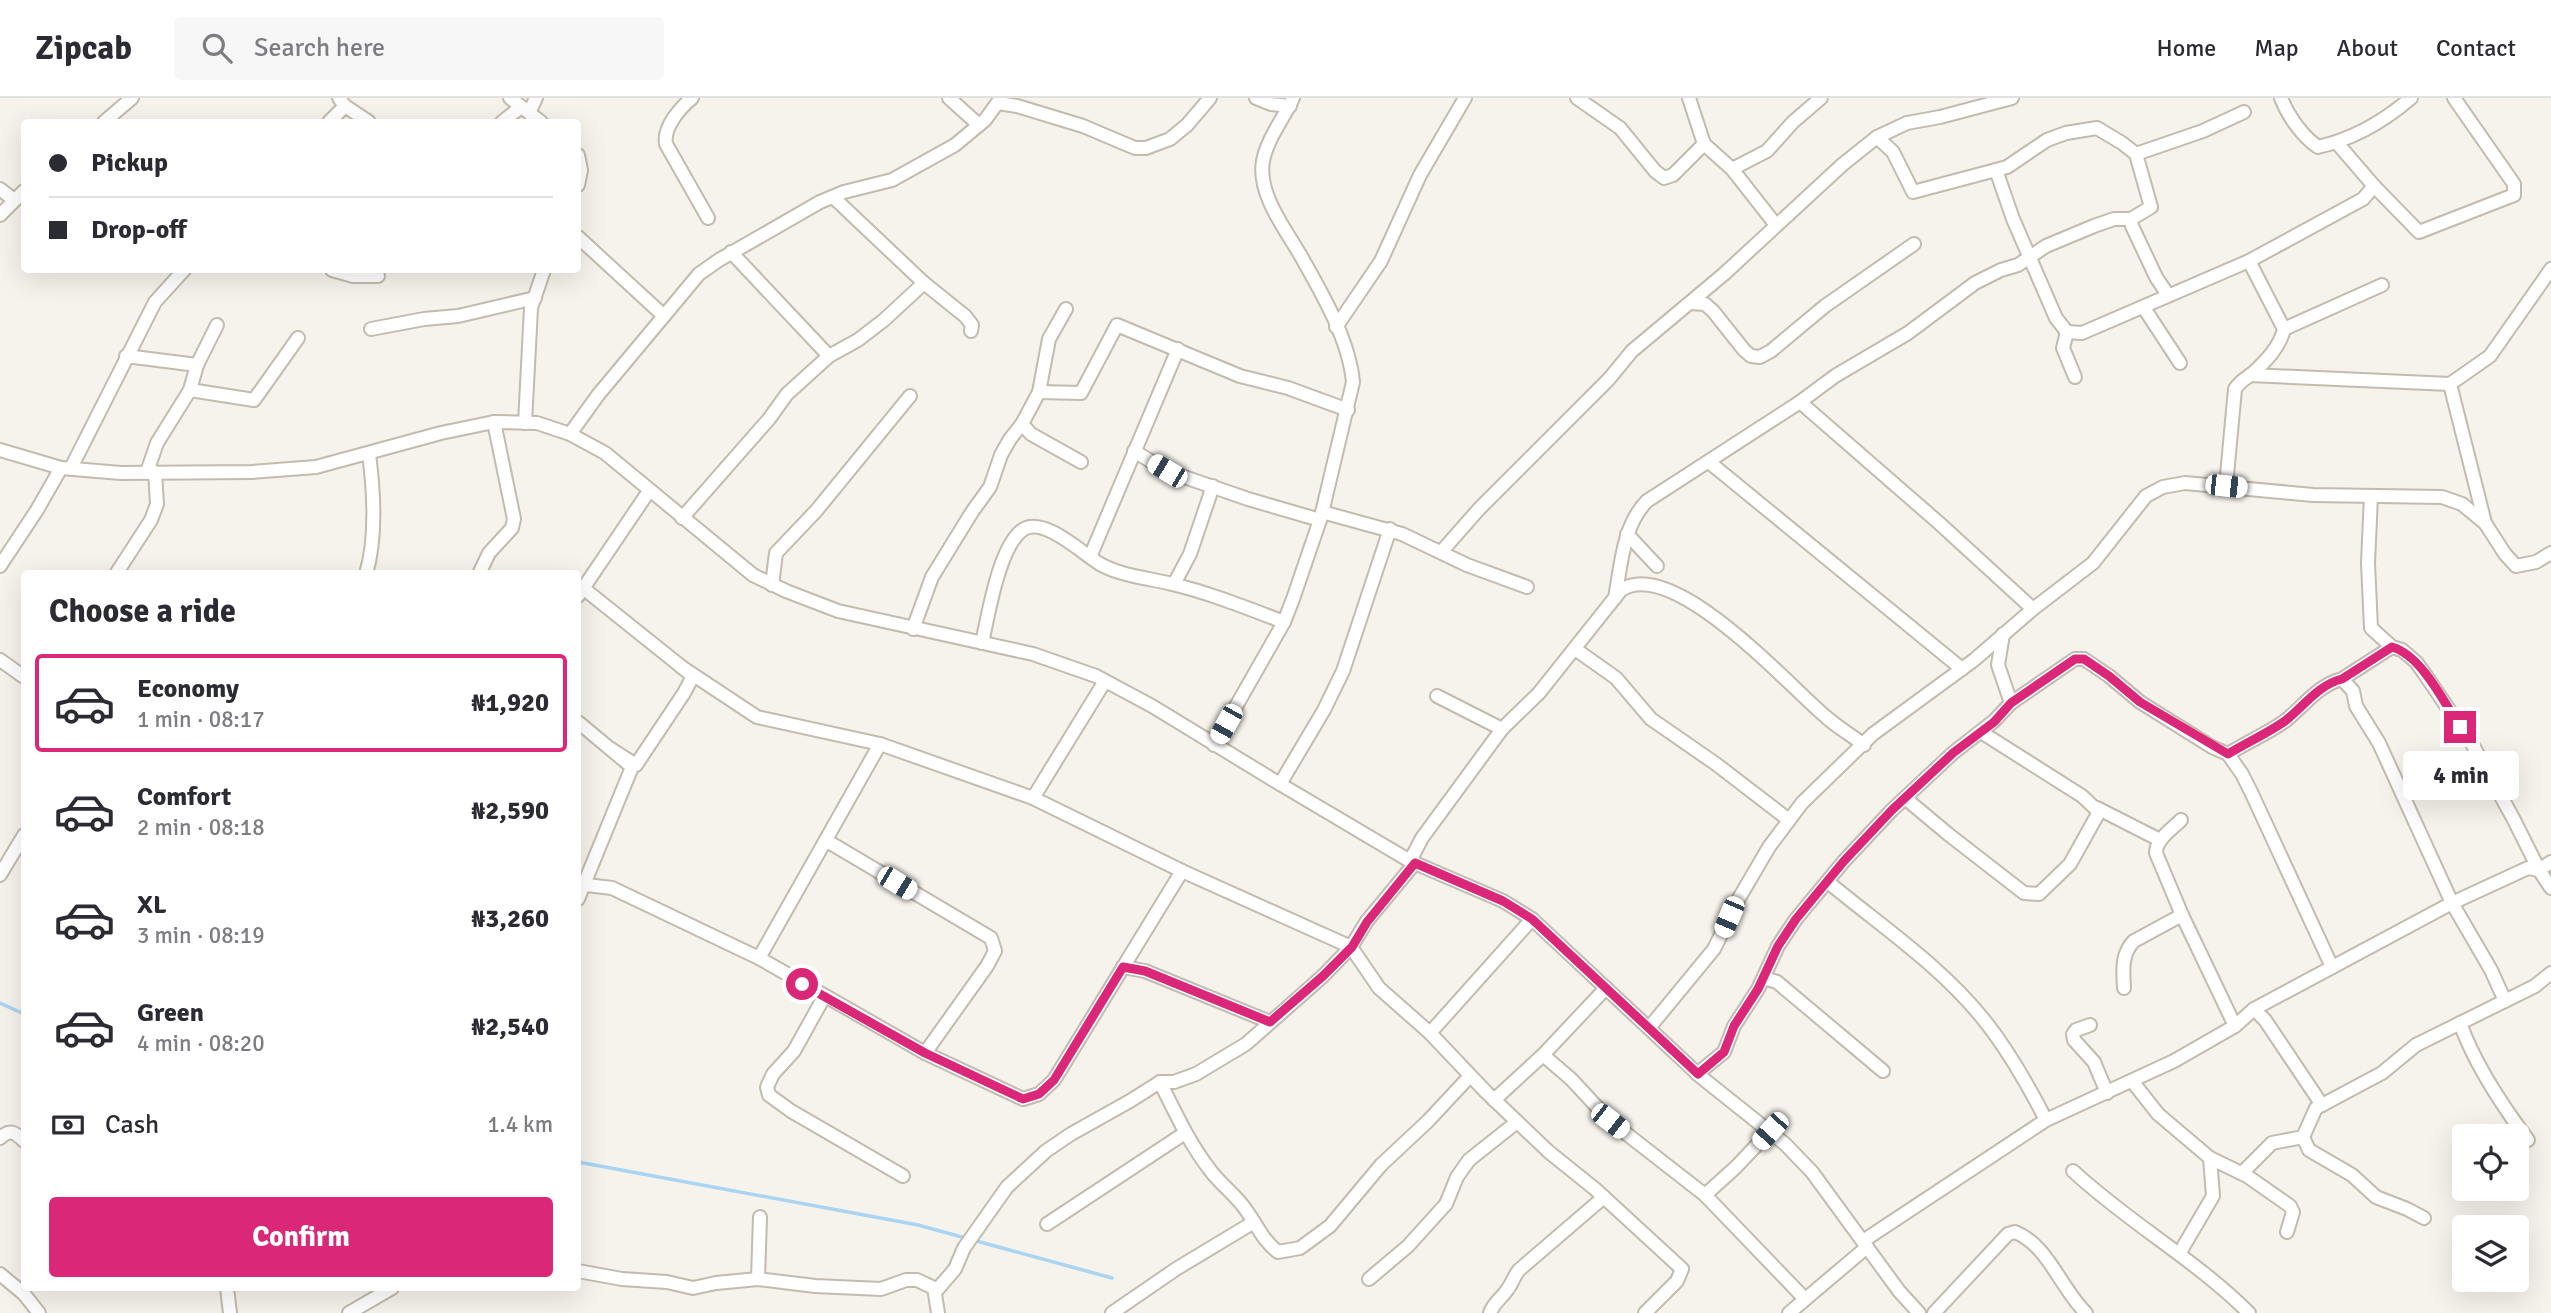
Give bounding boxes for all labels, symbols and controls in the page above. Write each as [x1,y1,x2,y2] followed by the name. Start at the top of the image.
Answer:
[174,17,664,80] search box
[35,28,132,69] text: Zipcab
[198,29,236,67] icon: search
[254,32,385,64] text: Search here
[2156,33,2216,63] text: Home
[2254,33,2299,63] text: Map
[2337,33,2398,63] text: About
[2436,33,2516,63] text: Contact
[91,147,168,179] text: Pickup
[91,214,187,246] text: Drop-off
[1144,451,1191,491] car
[2205,473,2248,499] car
[49,592,236,631] text: Choose a ride
[53,672,116,735] icon: car
[137,673,239,705] text: Economy
[471,687,549,719] text: ₦1,920
[1207,701,1246,747] car
[137,705,265,734] text: 1 min · 08:17
[2444,711,2476,743] route end
[2402,752,2518,800] callout: 4 min
[2433,761,2489,790] text: 4 min
[53,780,116,843] icon: car
[137,781,231,813] text: Comfort
[471,795,549,827] text: ₦2,590
[137,813,265,842] text: 2 min · 08:18
[874,863,921,903] car
[53,888,116,951] icon: car
[137,889,167,921] text: XL
[1712,894,1747,940] car
[471,903,549,935] text: ₦3,260
[137,921,265,950] text: 3 min · 08:19
[786,968,818,1000] route start
[53,996,116,1059] icon: car
[137,997,204,1029] text: Green
[471,1011,549,1043] text: ₦2,540
[137,1029,265,1058] text: 4 min · 08:20
[1587,1100,1634,1142] car
[49,1106,87,1144] icon: cash
[1749,1108,1792,1154] car
[105,1109,159,1141] text: Cash
[487,1110,553,1139] text: 1.4 km
[2452,1124,2529,1292] map controls
[2452,1124,2529,1201] button: locate
[49,1197,553,1277] button: Confirm
[2452,1215,2529,1292] button: layers

